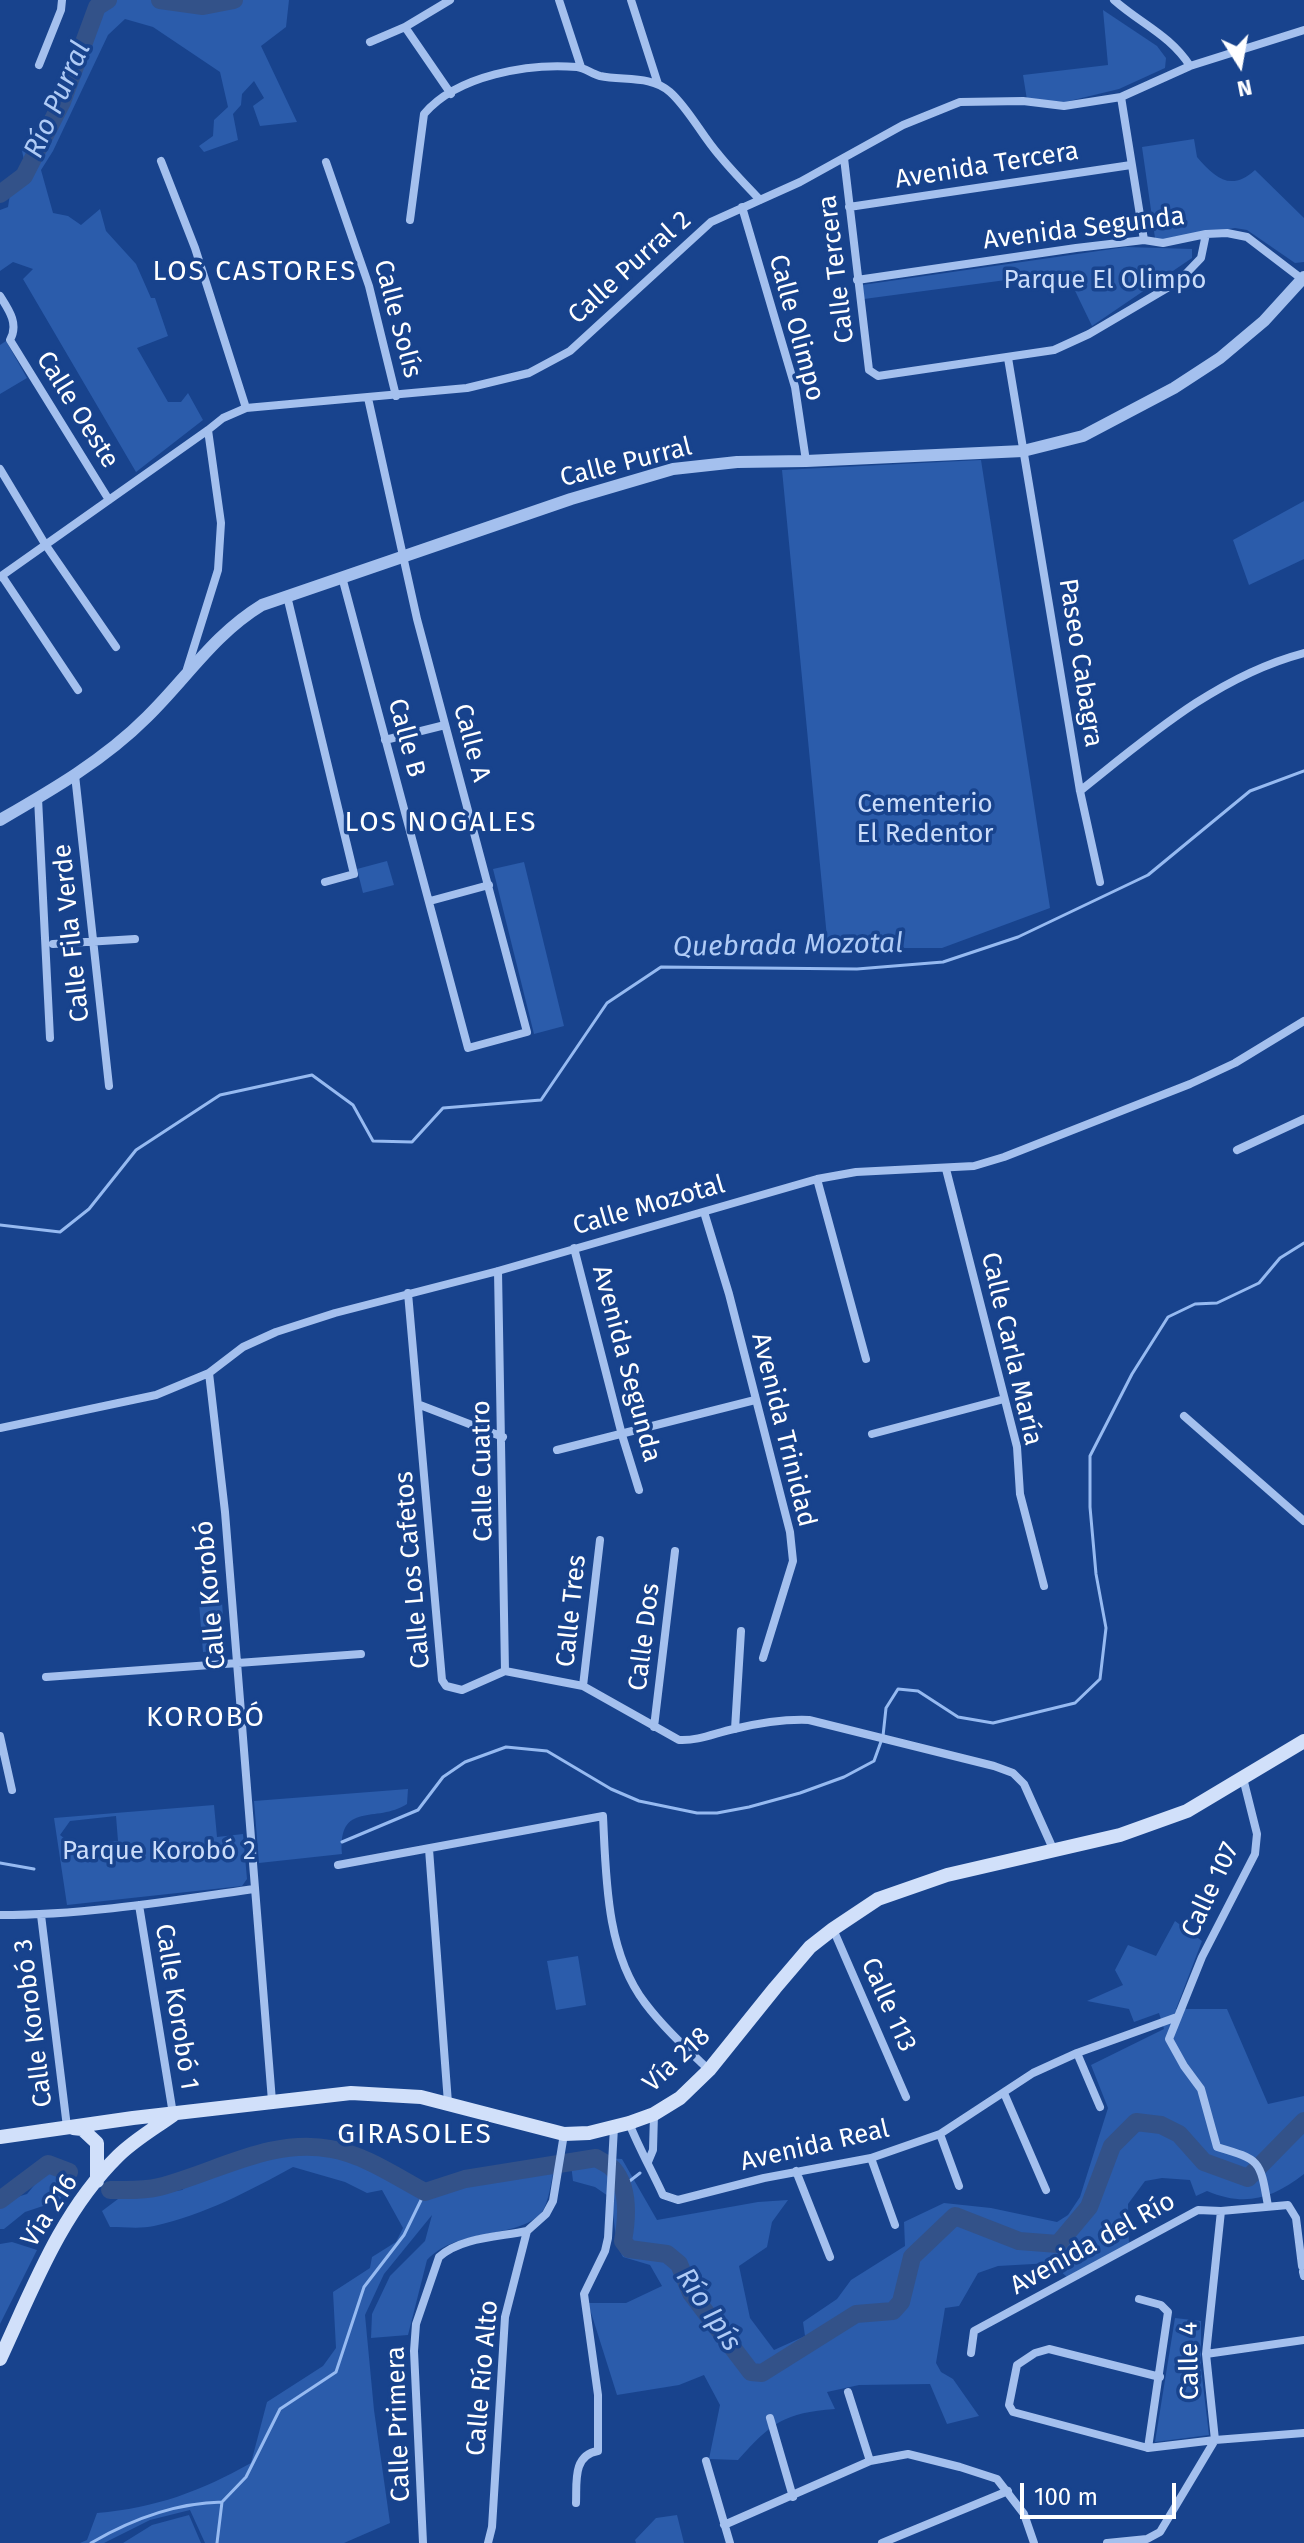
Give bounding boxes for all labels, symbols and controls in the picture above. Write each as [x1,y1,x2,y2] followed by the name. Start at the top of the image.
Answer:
[1200,24,1280,104] north arrow
[17,37,99,163] water label: Río Purral
[1235,73,1254,103] text: N
[893,136,1081,196] street label: Avenida Tercera
[812,193,862,345] street label: Calle Tercera
[982,201,1186,257] street label: Avenida Segunda
[562,205,698,331] street label: Calle Purral 2
[761,251,831,405] street label: Calle Olimpo
[153,255,357,289] district label: LOS CASTORES
[366,257,428,381] street label: Calle Solís
[1004,265,1206,297] park label: Parque El Olimpo
[29,346,125,474] street label: Calle Oeste
[557,432,695,494] street label: Calle Purral
[1051,576,1109,750] street label: Paseo Cabagra
[381,695,431,781] street label: Calle B
[446,701,496,785] street label: Calle A
[857,789,993,850] park label: Cementerio El Redentor
[345,806,537,840] district label: LOS NOGALES
[47,842,97,1024] street label: Calle Fila Verde
[673,927,903,965] water label: Quebrada Mozotal
[569,1169,729,1243] street label: Calle Mozotal
[974,1249,1048,1449] street label: Calle Carla María
[585,1262,667,1466] street label: Avenida Segunda
[744,1330,822,1530] street label: Avenida Trinidad
[466,1400,500,1542] street label: Calle Cuatro
[389,1470,437,1670] street label: Calle Los Cafetos
[189,1519,233,1671] street label: Calle Korobó
[551,1553,593,1669] street label: Calle Tres
[623,1581,667,1693] street label: Calle Dos
[146,1701,266,1735] district label: KOROBÓ
[62,1836,256,1868] park label: Parque Korobó 2
[1175,1838,1247,1942] street label: Calle 107
[147,1922,205,2092] street label: Calle Korobó 1
[8,1937,60,2109] street label: Calle Korobó 3
[854,1953,922,2057] street label: Calle 113
[637,2021,717,2099] street label: Vía 218
[738,2114,892,2178] street label: Avenida Real
[337,2118,493,2152] district label: GIRASOLES
[15,2169,85,2253] street label: Vía 216
[1005,2186,1181,2302] street label: Avenida del Río
[668,2262,748,2358] water label: Río Ipís
[461,2299,505,2457] street label: Calle Río Alto
[1174,2322,1206,2400] street label: Calle 4
[381,2345,417,2503] street label: Calle Primera
[1024,2467,1180,2517] scale bar
[1034,2483,1098,2511] text: 100 m

